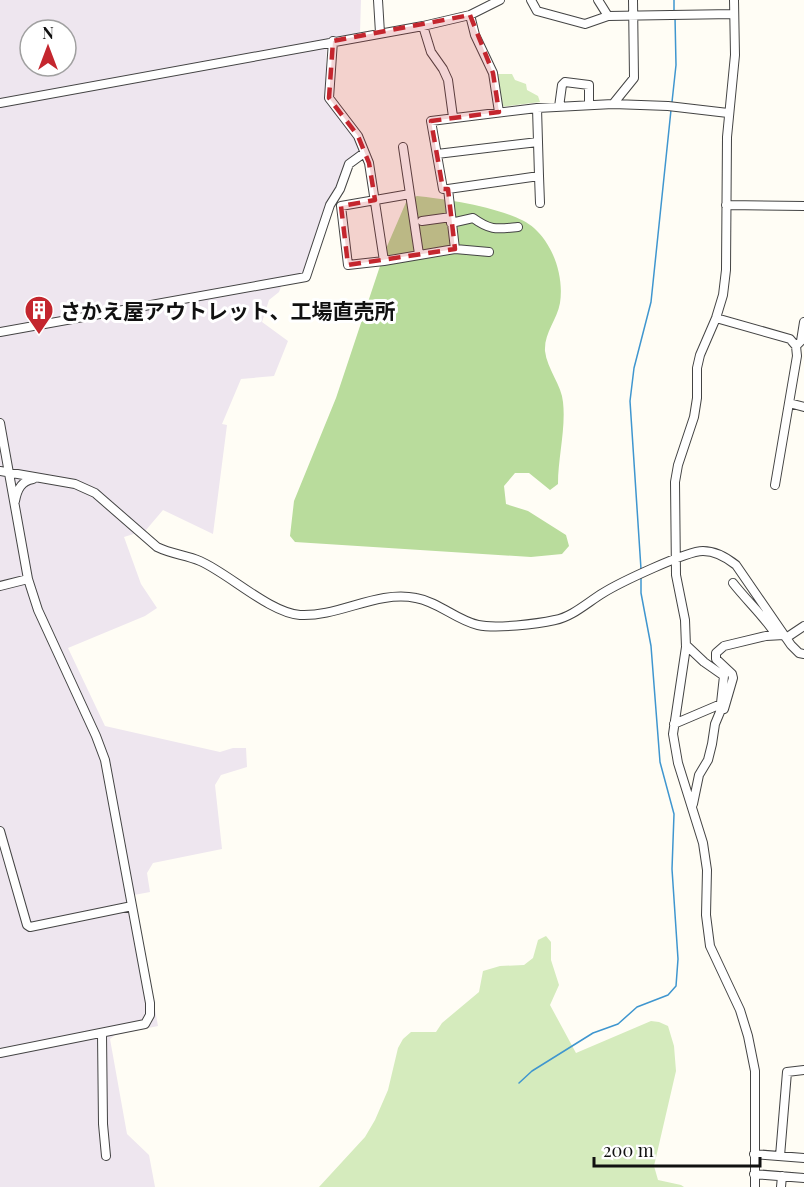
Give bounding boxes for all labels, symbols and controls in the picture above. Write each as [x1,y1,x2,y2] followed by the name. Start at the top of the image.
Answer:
[18,18,78,78] north arrow
[42,22,54,43] text: N
[23,294,55,336] building icon: さかえ屋アウトレット、工場直売所
[60,296,396,324] place label: さかえ屋アウトレット、工場直売所
[594,1130,760,1168] scale bar
[603,1138,654,1162] text: 200 m

